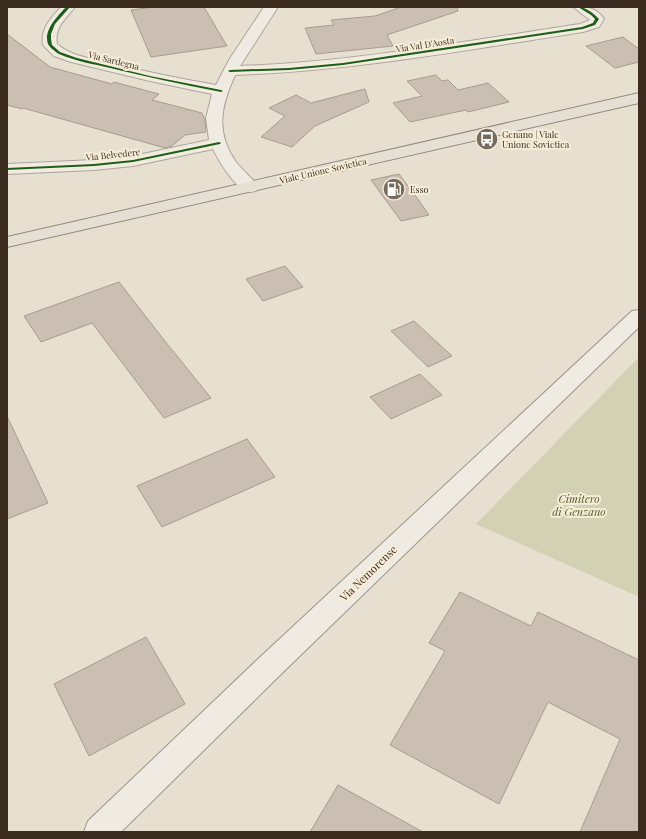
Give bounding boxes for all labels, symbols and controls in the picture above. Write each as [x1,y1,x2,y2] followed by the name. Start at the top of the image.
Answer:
[394,33,455,55] street label: Via Val D'Aosta
[86,48,141,72] street label: Via Sardegna
[474,126,500,152] bus stop icon: Genano | Viale Unione Sovietica
[502,128,570,150] place label: Genano | Viale Unione Sovietica
[84,145,141,163] street label: Via Belvedere
[277,154,368,186] street label: Viale Unione Sovietica
[381,176,407,202] fuel station icon: Esso
[410,183,429,195] place label: Esso
[552,491,606,519] park label: Cimitero di Genzano
[335,542,400,605] street label: Via Nemorense

